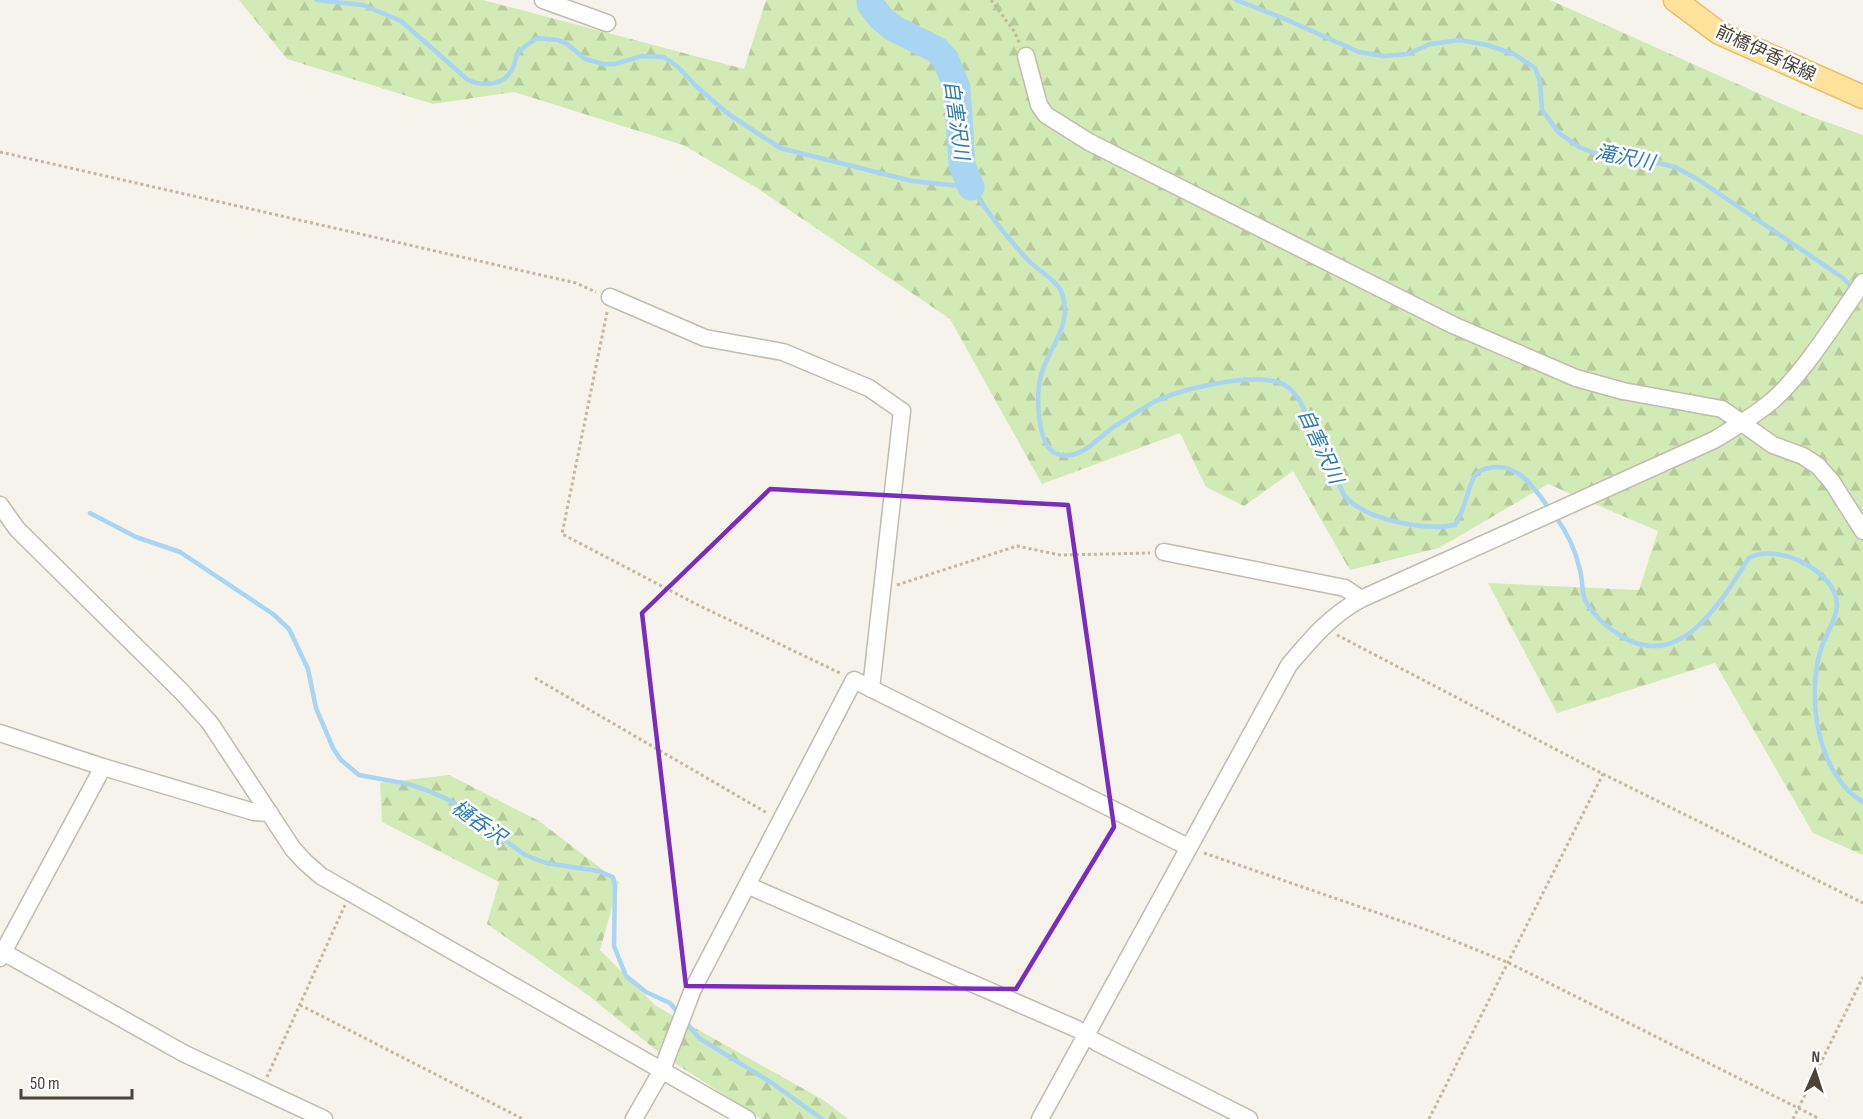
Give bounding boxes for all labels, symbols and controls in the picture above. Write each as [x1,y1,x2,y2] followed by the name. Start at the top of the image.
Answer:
[1712,21,1819,86] street label: 前橋伊香保線
[939,79,974,163] water label: 自害沢川
[1593,140,1659,176] water label: 滝沢川
[1292,405,1349,490] water label: 自害沢川
[447,796,512,852] water label: 樋呑沢
[1785,1041,1845,1101] north arrow
[1811,1048,1820,1067] text: N
[21,1062,132,1100] scale bar
[30,1073,60,1094] text: 50 m

